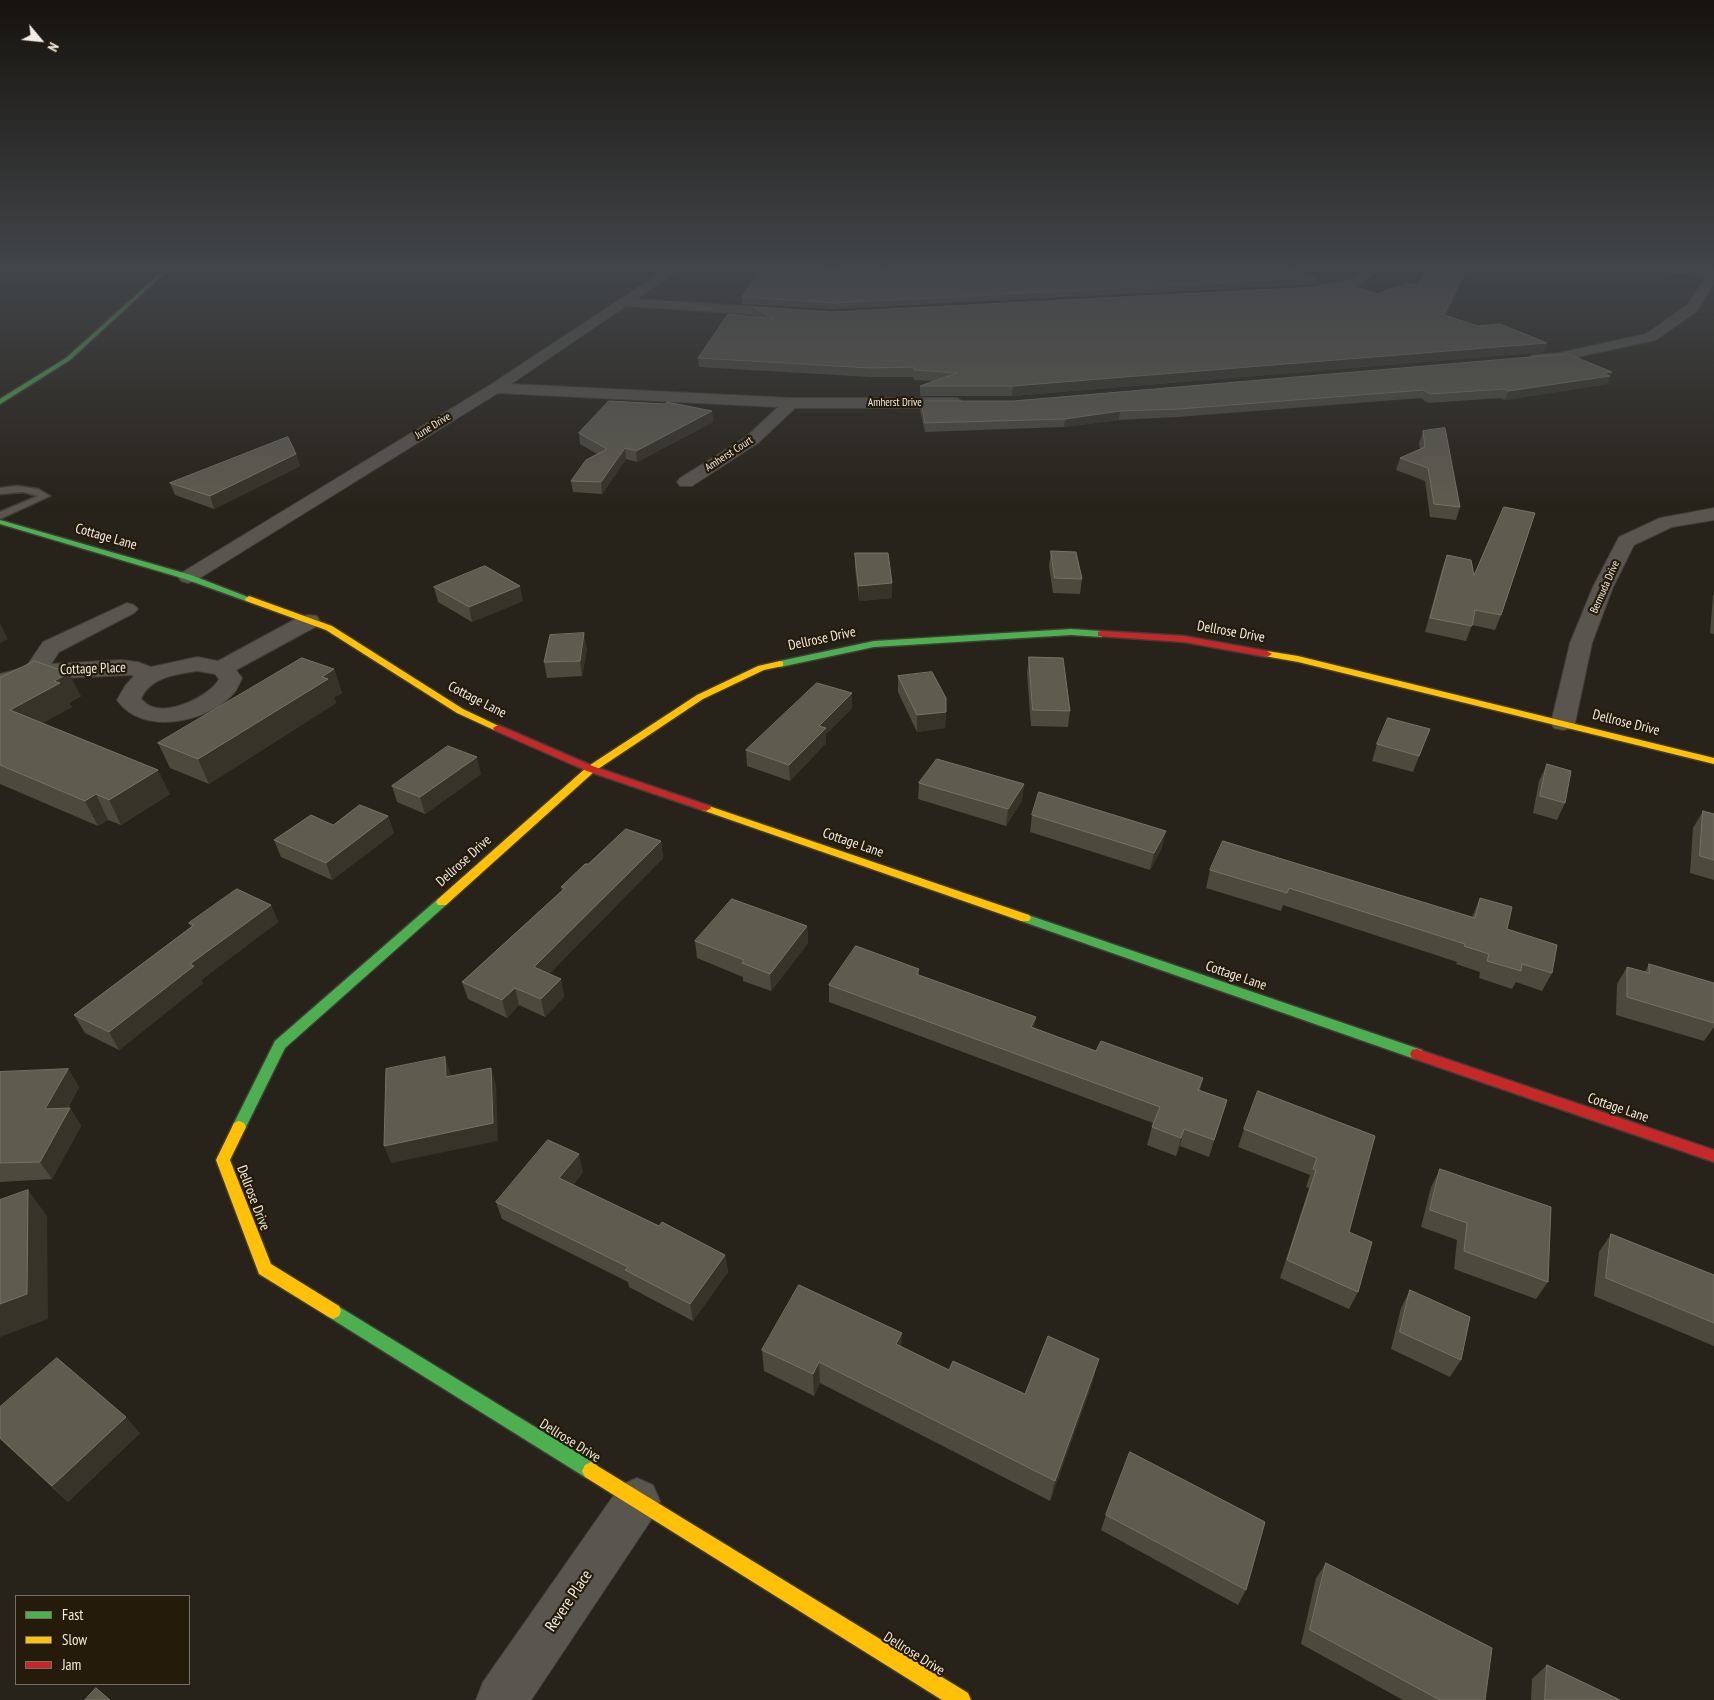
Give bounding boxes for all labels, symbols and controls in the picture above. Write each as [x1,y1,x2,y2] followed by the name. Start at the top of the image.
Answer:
[15,15,65,65] north arrow
[44,39,63,55] text: N
[868,396,922,410] street label: Amherst Drive
[413,410,453,442] street label: June Drive
[703,434,755,474] street label: Amherst Court
[73,520,139,554] street label: Cottage Lane
[1588,559,1622,615] street label: Bermuda Drive
[1196,618,1266,646] street label: Dellrose Drive
[787,624,857,654] street label: Dellrose Drive
[60,659,126,679] street label: Cottage Place
[445,678,509,722] street label: Cottage Lane
[1591,707,1661,739] street label: Dellrose Drive
[820,825,886,861] street label: Cottage Lane
[433,832,495,890] street label: Dellrose Drive
[1203,958,1269,994] street label: Cottage Lane
[1585,1090,1651,1126] street label: Cottage Lane
[233,1163,273,1233] street label: Dellrose Drive
[537,1416,603,1466] street label: Dellrose Drive
[541,1567,597,1635] street label: Revere Place
[15,1595,190,1685] legend
[62,1605,83,1624] text: Fast
[881,1629,947,1679] street label: Dellrose Drive
[62,1630,87,1649] text: Slow
[62,1655,81,1674] text: Jam

